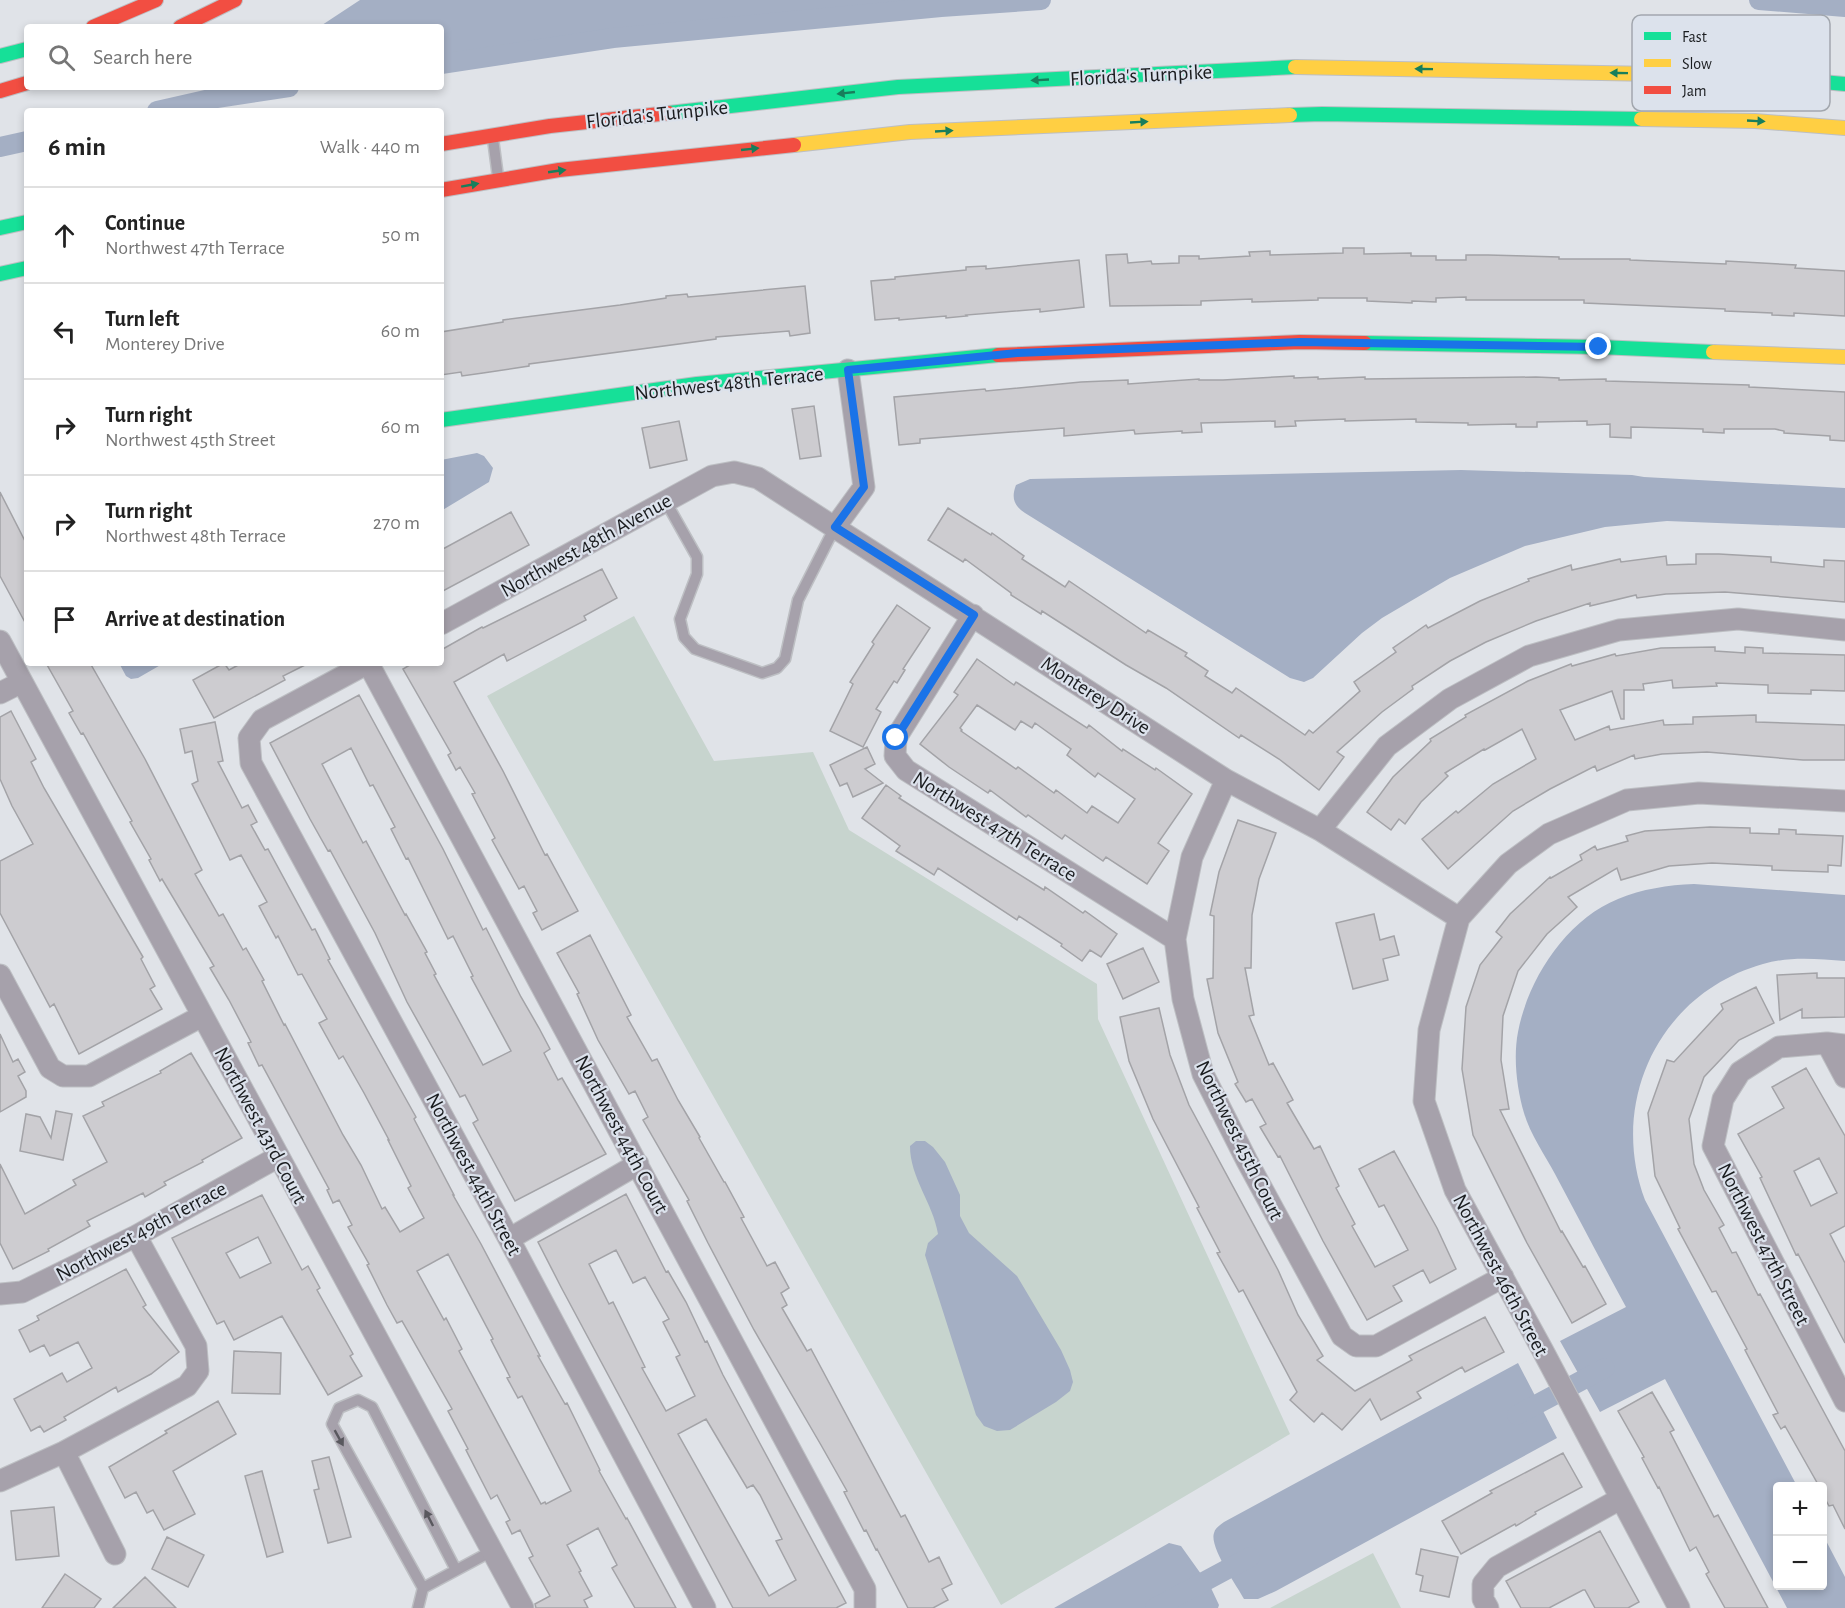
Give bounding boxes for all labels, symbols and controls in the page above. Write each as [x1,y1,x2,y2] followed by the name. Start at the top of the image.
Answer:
[1632,15,1830,111] legend
[24,24,444,90] search box
[1682,29,1707,45] text: Fast
[45,41,78,74] icon: search
[93,46,192,68] text: Search here
[1682,56,1712,72] text: Slow
[1069,61,1213,90] street label: Florida's Turnpike
[1414,64,1433,74] one-way arrow
[1609,68,1628,78] one-way arrow
[1031,76,1050,85] one-way arrow
[1682,83,1707,99] text: Jam
[836,88,855,98] one-way arrow
[585,97,729,132] street label: Florida's Turnpike
[1746,116,1765,126] one-way arrow
[1130,117,1149,126] one-way arrow
[935,126,954,135] one-way arrow
[48,134,106,160] text: 6 min
[320,137,420,157] text: Walk · 440 m
[741,145,760,154] one-way arrow
[547,166,566,175] one-way arrow
[461,180,480,189] one-way arrow
[105,212,185,234] text: Continue
[48,219,81,252] icon: ahead
[382,225,420,245] text: 50 m
[105,238,285,258] text: Northwest 47th Terrace
[105,308,179,330] text: Turn left
[48,315,81,348] icon: left
[381,321,420,341] text: 60 m
[1585,333,1611,359] route end
[105,334,225,354] text: Monterey Drive
[633,363,825,404] street label: Northwest 48th Terrace
[105,404,192,426] text: Turn right
[48,411,81,444] icon: right
[381,417,420,437] text: 60 m
[105,430,275,450] text: Northwest 45th Street
[497,490,675,601] street label: Northwest 48th Avenue
[105,500,192,522] text: Turn right
[48,507,81,540] icon: right
[373,513,420,533] text: 270 m
[105,526,286,546] text: Northwest 48th Terrace
[48,603,81,636] icon: arrive
[105,608,285,630] text: Arrive at destination
[1037,652,1154,738] street label: Monterey Drive
[882,724,908,750] route start
[909,767,1080,885] street label: Northwest 47th Terrace
[210,1043,311,1207] street label: Northwest 43rd Court
[571,1052,672,1217] street label: Northwest 44th Court
[1192,1057,1287,1223] street label: Northwest 45th Court
[422,1090,525,1259] street label: Northwest 44th Street
[1714,1160,1814,1329] street label: Northwest 47th Street
[52,1178,230,1285] street label: Northwest 49th Terrace
[1449,1191,1552,1360] street label: Northwest 46th Street
[334,1430,344,1447] one-way arrow
[1773,1482,1827,1590] map controls
[1773,1482,1827,1536] button: +
[424,1510,434,1527] one-way arrow
[1773,1536,1827,1590] button: −

